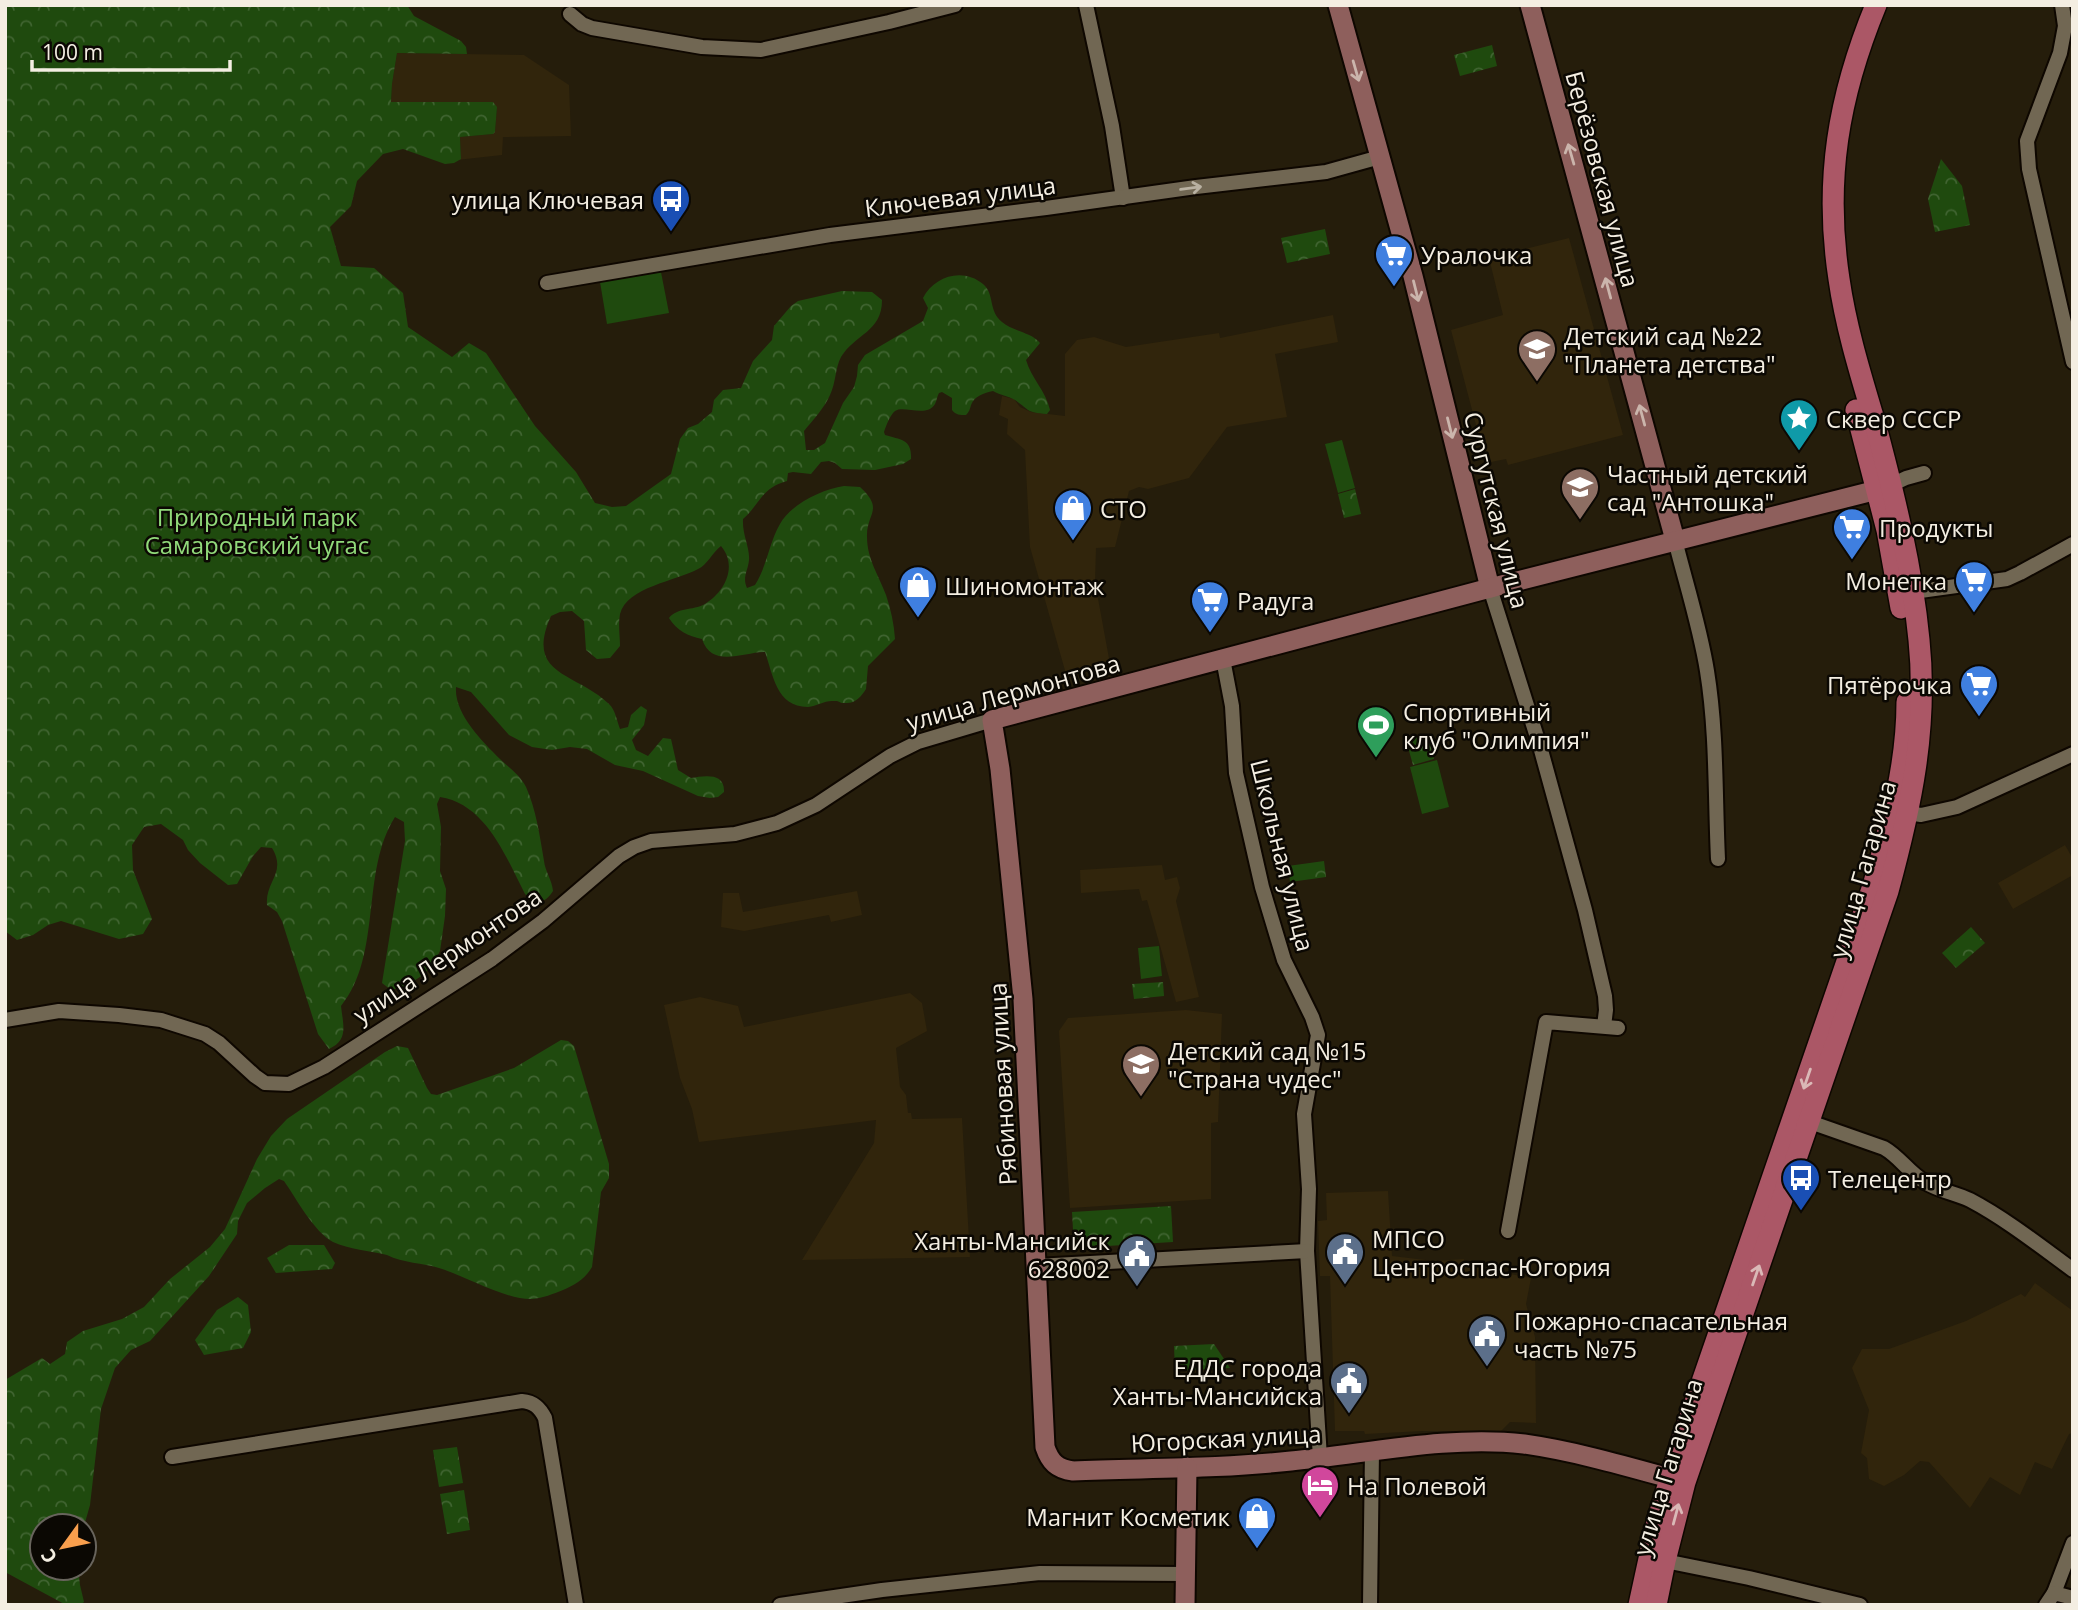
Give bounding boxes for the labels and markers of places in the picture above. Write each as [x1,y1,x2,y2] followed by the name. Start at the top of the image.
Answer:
[650,178,692,233] bus stop icon: улица Ключевая
[452,183,644,216] place label: улица Ключевая
[1373,233,1415,288] supermarket icon: Уралочка
[1421,238,1532,271] place label: Уралочка
[1564,319,1776,380] place label: Детский сад №22 "Планета детства"
[1516,328,1558,383] school or university icon: Детский сад №22 "Планета детства"
[1778,397,1820,452] place icon: Сквер СССР
[1826,402,1961,435] place label: Сквер СССР
[1607,457,1808,518] place label: Частный детский сад "Антошка"
[1559,466,1601,521] school or university icon: Частный детский сад "Антошка"
[1052,487,1094,542] shop icon: СТО
[1100,492,1147,525] place label: СТО
[1831,506,1873,561] supermarket icon: Продукты
[1879,511,1994,544] place label: Продукты
[1953,559,1995,614] supermarket icon: Монетка
[897,564,939,619] shop icon: Шиномонтаж
[1845,564,1947,597] place label: Монетка
[945,569,1105,602] place label: Шиномонтаж
[1189,579,1231,634] supermarket icon: Радуга
[1237,584,1314,617] place label: Радуга
[1958,663,2000,718] supermarket icon: Пятёрочка
[1827,668,1952,701] place label: Пятёрочка
[1403,695,1589,756] place label: Спортивный клуб "Олимпия"
[1355,704,1397,759] sports icon: Спортивный клуб "Олимпия"
[1168,1034,1367,1095] place label: Детский сад №15 "Страна чудес"
[1120,1043,1162,1098] school or university icon: Детский сад №15 "Страна чудес"
[1780,1157,1822,1212] bus stop icon: Телецентр
[1828,1162,1952,1195] place label: Телецентр
[1372,1222,1611,1283] place label: МПСО Центроспас-Югория
[914,1224,1111,1285] place label: Ханты-Мансийск 628002
[1324,1231,1366,1286] public building icon: МПСО Центроспас-Югория
[1116,1233,1158,1288] public building icon: Ханты-Мансийск 628002
[1514,1304,1788,1365] place label: Пожарно-спасательная часть №75
[1466,1313,1508,1368] public building icon: Пожарно-спасательная часть №75
[1113,1351,1322,1412] place label: ЕДДС города Ханты-Мансийска
[1328,1360,1370,1415] public building icon: ЕДДС города Ханты-Мансийска
[1299,1464,1341,1519] hotel icon: На Полевой
[1347,1469,1487,1502] place label: На Полевой
[1236,1495,1278,1550] shop icon: Магнит Косметик
[1026,1500,1231,1533] place label: Магнит Косметик

